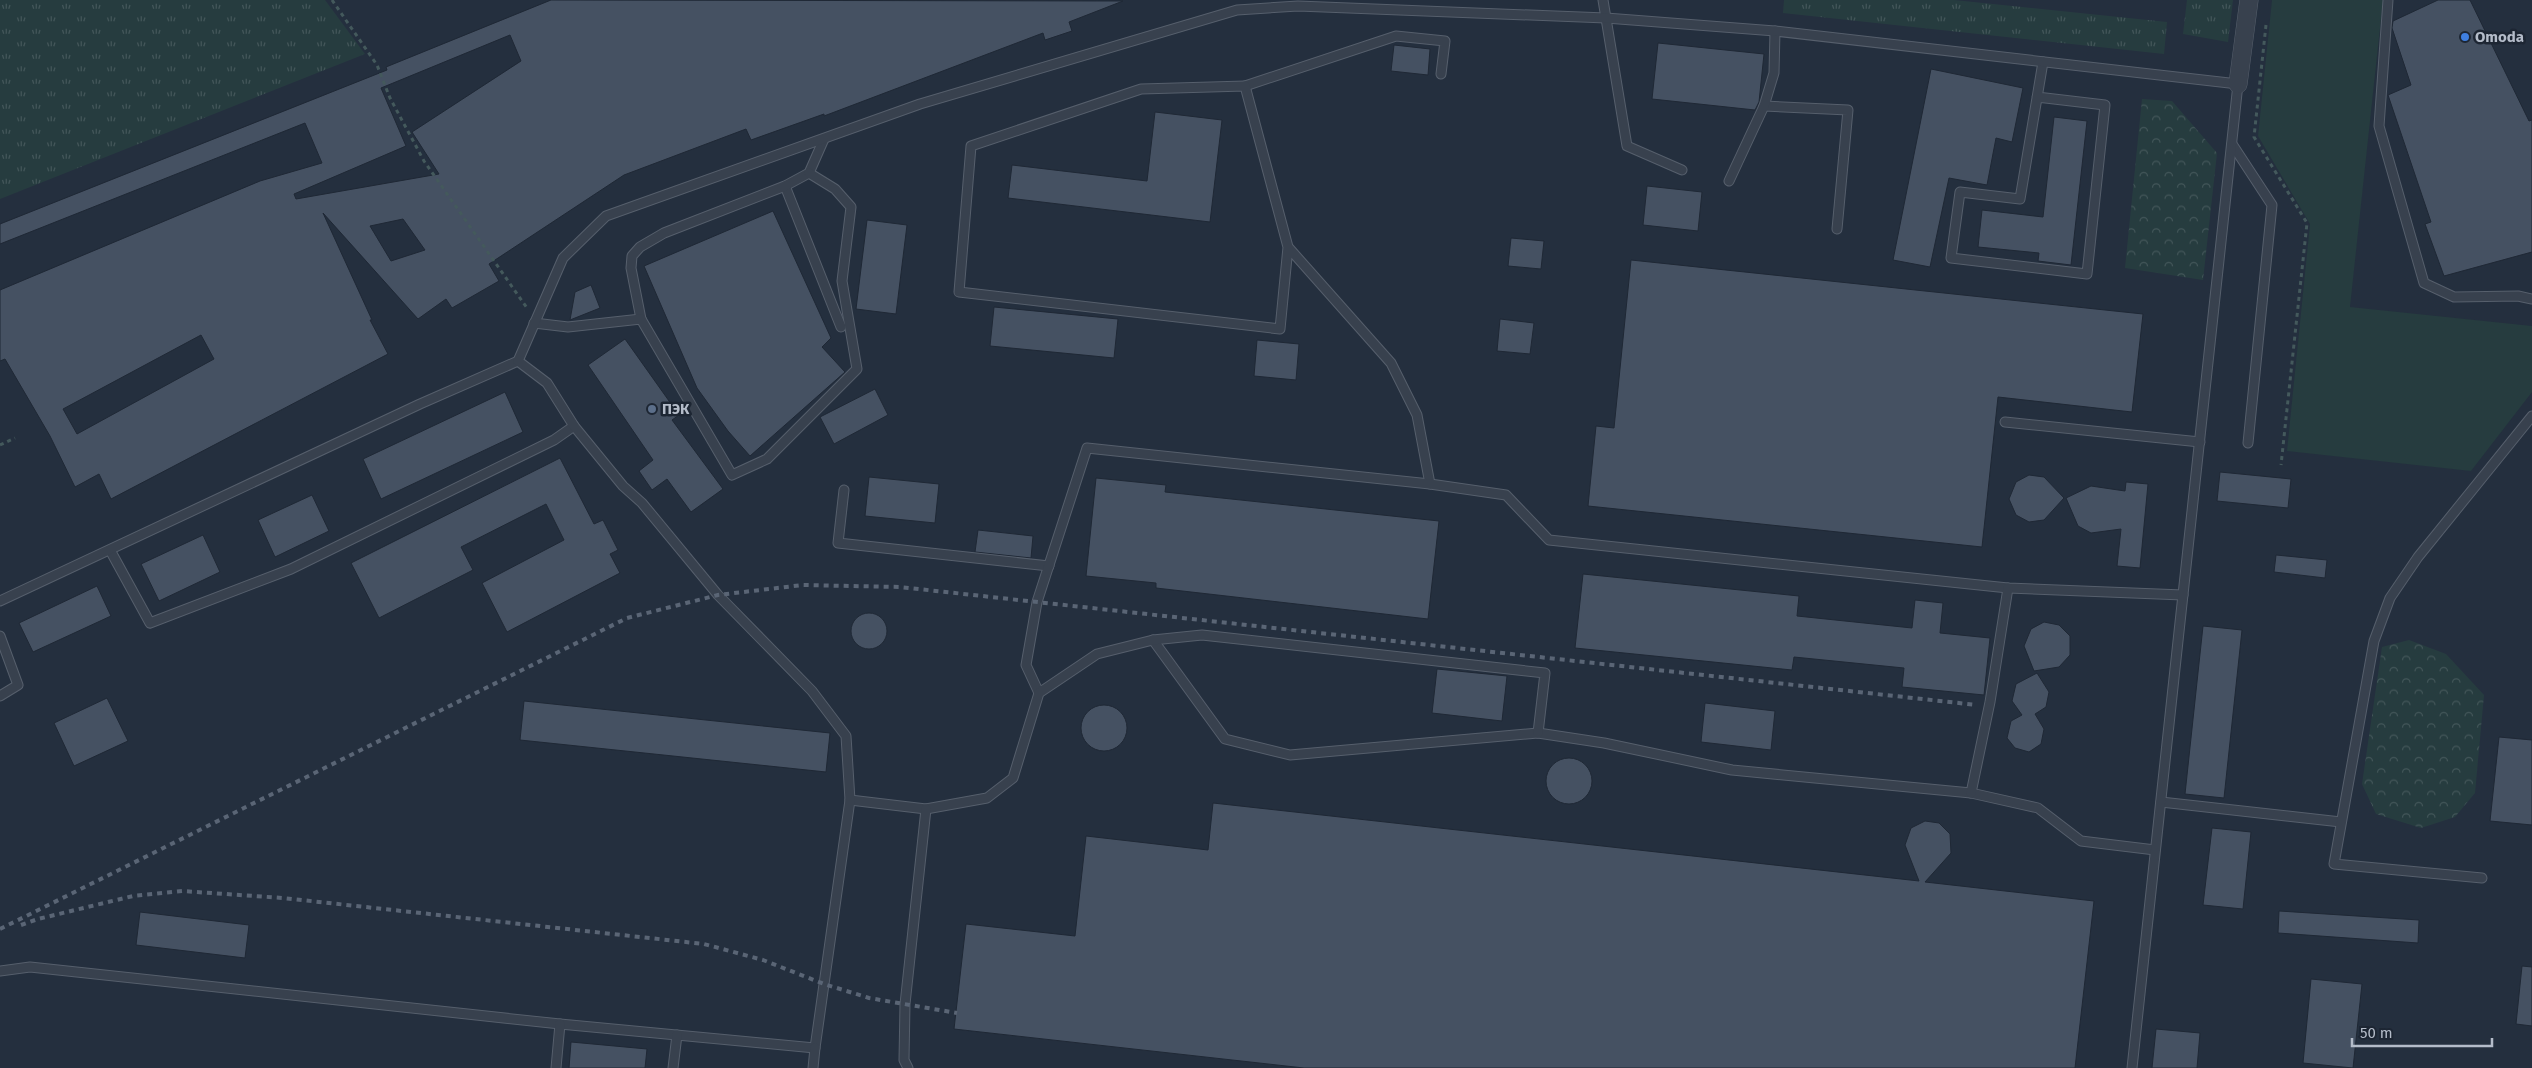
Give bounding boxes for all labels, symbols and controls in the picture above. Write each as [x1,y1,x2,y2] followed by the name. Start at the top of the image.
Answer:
[2475,28,2524,46] place label: Omoda
[2459,31,2471,43] marker: Omoda
[662,400,690,418] place label: ПЭК
[646,403,658,415] marker: ПЭК
[2352,1016,2492,1048] scale bar
[2360,1024,2393,1042] text: 50 m

